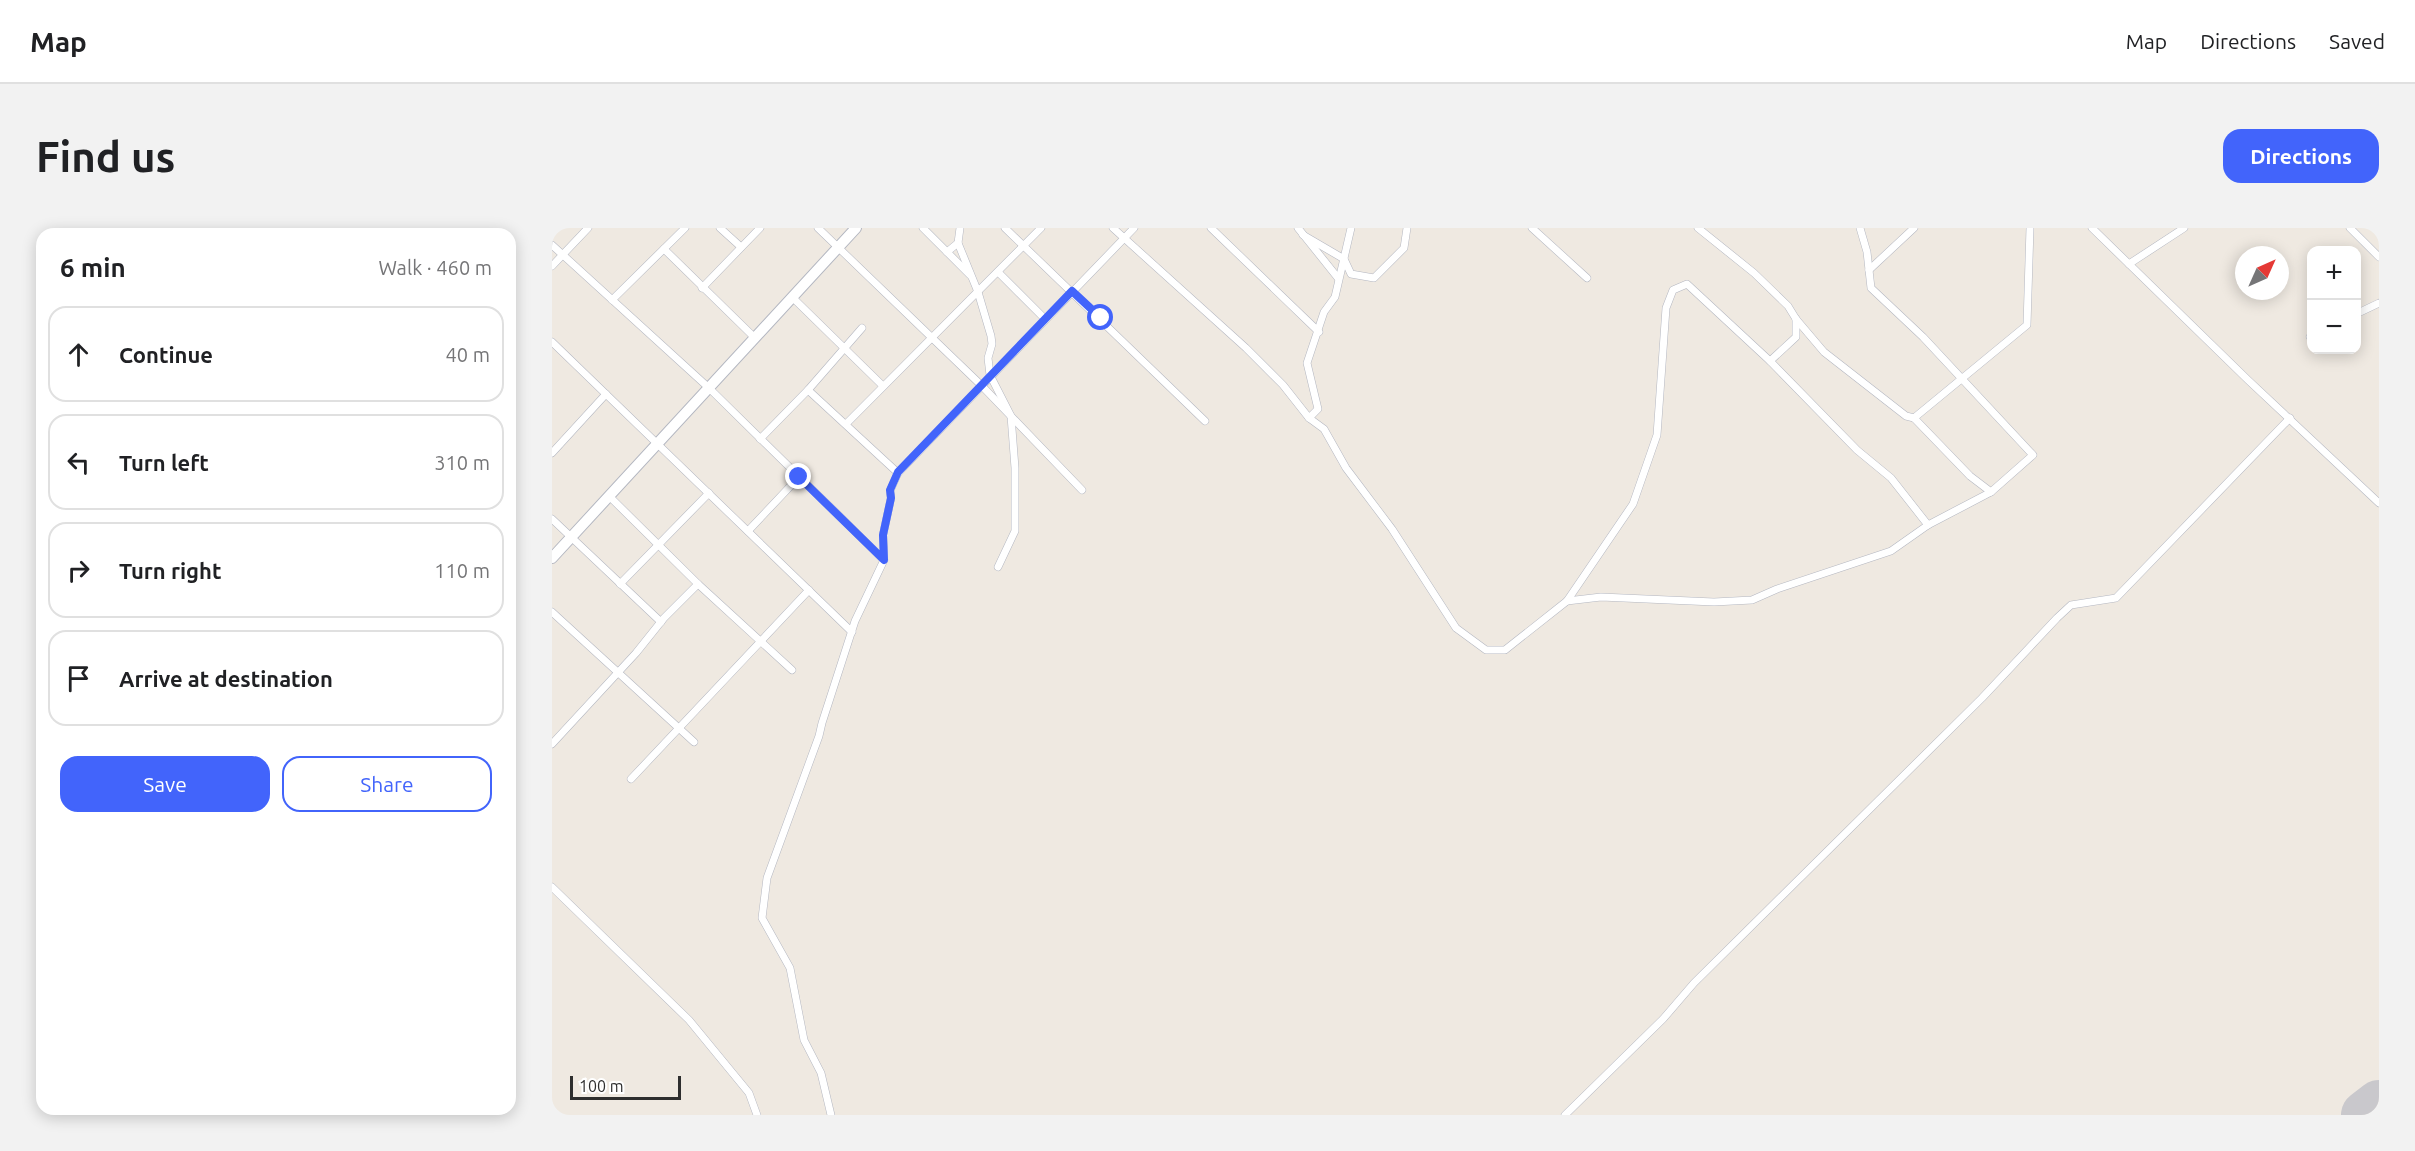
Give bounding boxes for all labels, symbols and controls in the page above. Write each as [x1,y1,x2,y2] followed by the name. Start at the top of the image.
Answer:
[30,26,87,57] text: Map
[2126,29,2167,53] text: Map
[2200,29,2296,53] text: Directions
[2329,29,2385,53] text: Saved
[2223,129,2379,183] button: Directions
[36,133,175,180] text: Find us
[2235,246,2289,300] north arrow
[2307,246,2361,354] map controls
[2307,246,2361,300] button: +
[60,253,126,282] text: 6 min
[379,256,492,279] text: Walk · 460 m
[2307,300,2361,354] button: −
[1087,304,1113,330] route start
[62,338,95,371] icon: ahead
[119,342,213,367] text: Continue
[446,343,490,366] text: 40 m
[62,446,95,479] icon: left
[119,450,209,475] text: Turn left
[434,451,490,474] text: 310 m
[785,463,811,489] route end
[62,554,95,587] icon: right
[119,558,221,583] text: Turn right
[434,559,490,582] text: 110 m
[62,662,95,695] icon: arrive
[119,666,333,691] text: Arrive at destination
[60,756,270,812] button: Save
[282,756,492,812] button: Share
[570,1073,681,1100] scale bar
[579,1077,624,1095] text: 100 m

